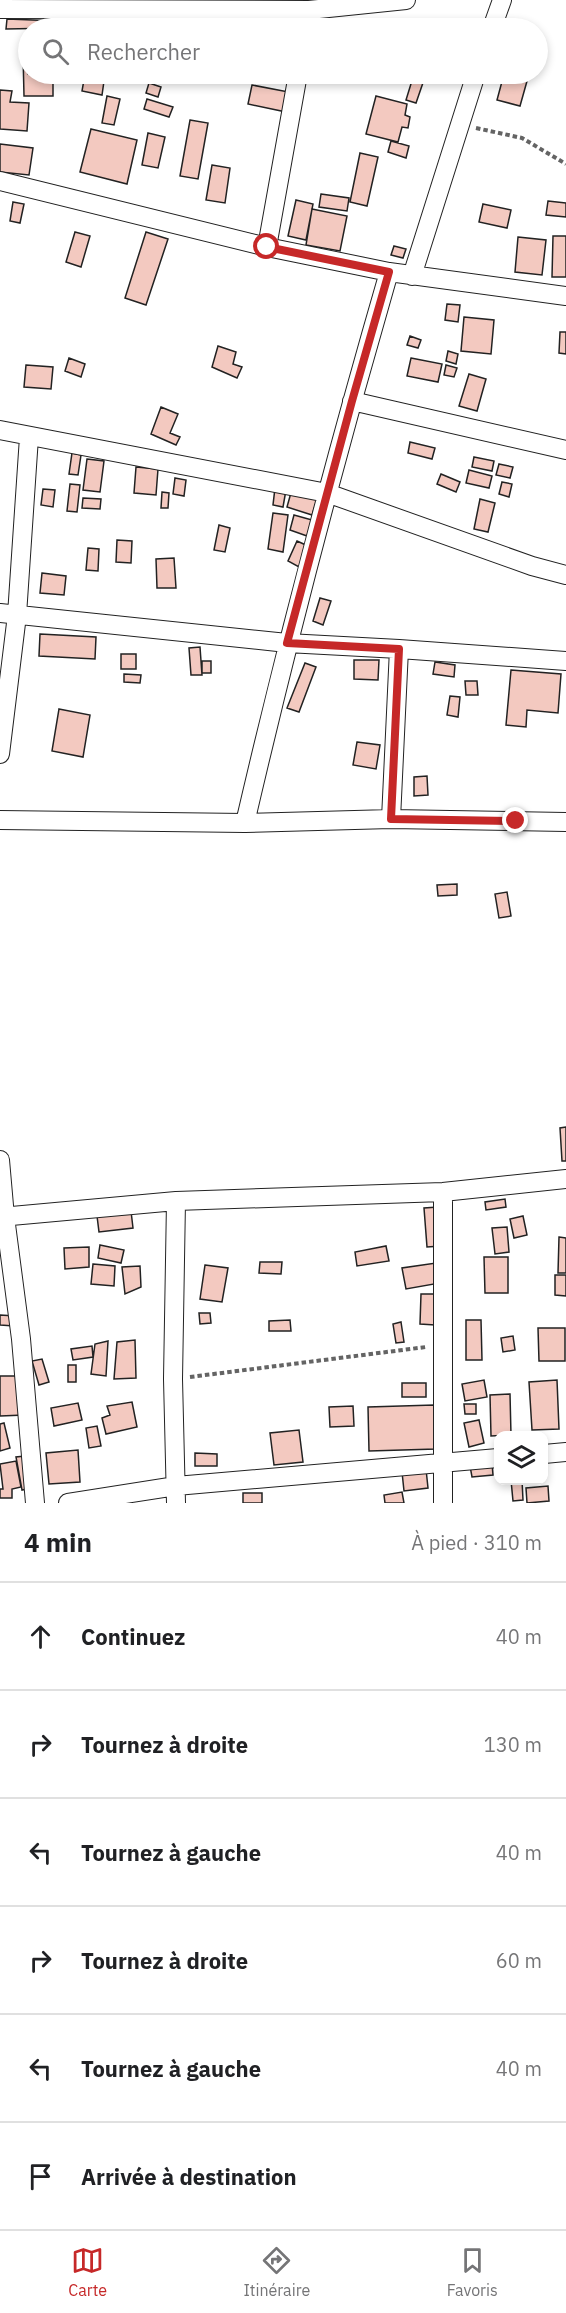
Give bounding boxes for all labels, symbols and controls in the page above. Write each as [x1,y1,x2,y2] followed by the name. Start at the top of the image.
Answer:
[18,18,548,84] search box
[39,35,72,68] icon: search
[87,37,200,66] text: Rechercher
[253,233,279,259] route start
[502,807,528,833] route end
[494,1431,548,1485] map controls
[494,1431,548,1485] button: layers
[24,1525,92,1559] text: 4 min
[411,1529,542,1556] text: À pied · 310 m
[24,1620,57,1653] icon: ahead
[81,1622,185,1651] text: Continuez
[496,1623,542,1650] text: 40 m
[24,1728,57,1761] icon: right
[81,1730,248,1759] text: Tournez à droite
[484,1731,542,1758] text: 130 m
[24,1836,57,1869] icon: left
[81,1838,261,1867] text: Tournez à gauche
[496,1839,542,1866] text: 40 m
[24,1944,57,1977] icon: right
[81,1946,248,1975] text: Tournez à droite
[496,1947,542,1974] text: 60 m
[24,2052,57,2085] icon: left
[81,2054,261,2083] text: Tournez à gauche
[496,2055,542,2082] text: 40 m
[24,2160,57,2193] icon: arrive
[81,2162,297,2191] text: Arrivée à destination
[68,2244,107,2300] tab: Carte
[243,2244,310,2300] tab: Itinéraire
[447,2244,498,2300] tab: Favoris

